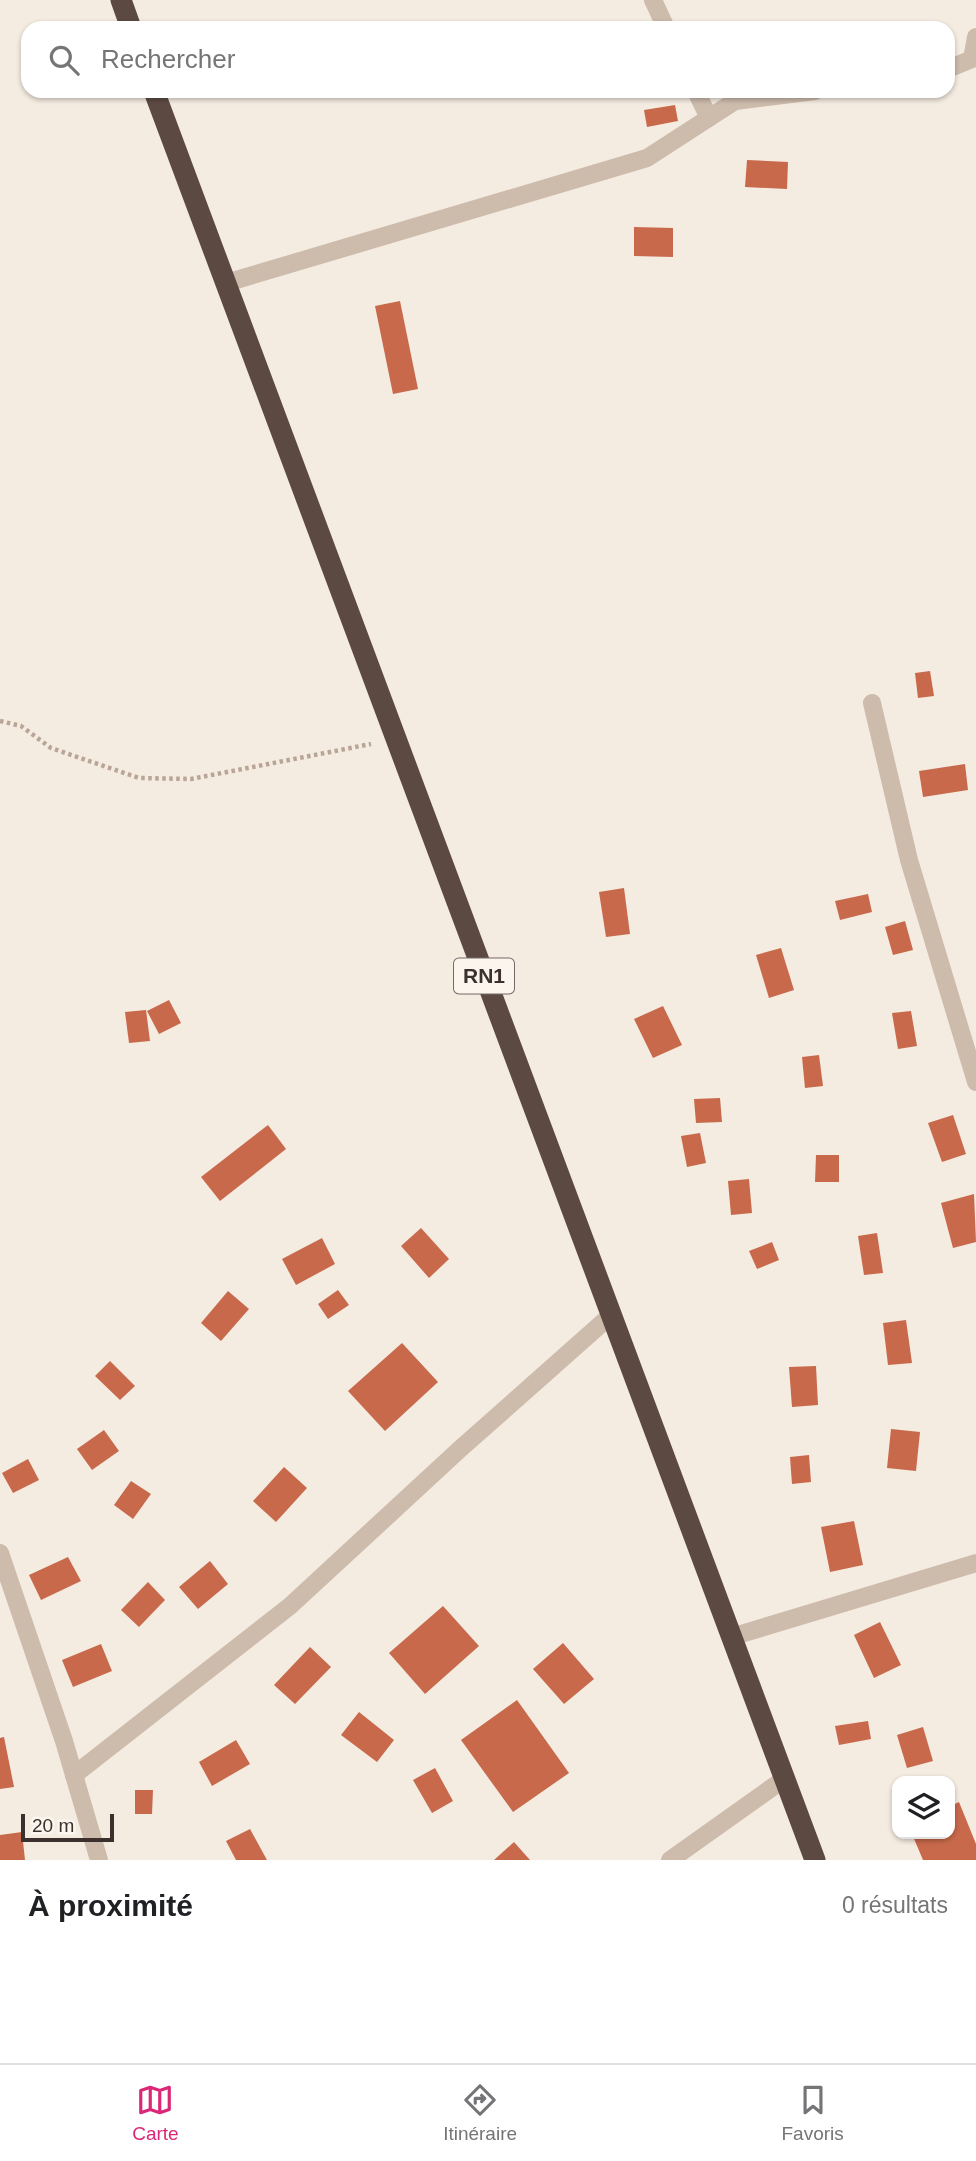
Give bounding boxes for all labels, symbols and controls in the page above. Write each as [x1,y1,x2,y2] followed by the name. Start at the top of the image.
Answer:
[21,21,955,98] search box
[45,41,83,79] icon: search
[101,44,235,74] text: Rechercher
[454,958,514,993] road number: RN1
[892,1776,955,1839] map controls
[892,1776,955,1839] button: layers
[21,1811,114,1843] scale bar
[32,1815,74,1836] text: 20 m
[28,1889,193,1922] text: À proximité
[842,1892,948,1918] text: 0 résultats
[132,2081,179,2145] tab: Carte
[443,2081,517,2145] tab: Itinéraire
[781,2081,844,2145] tab: Favoris

